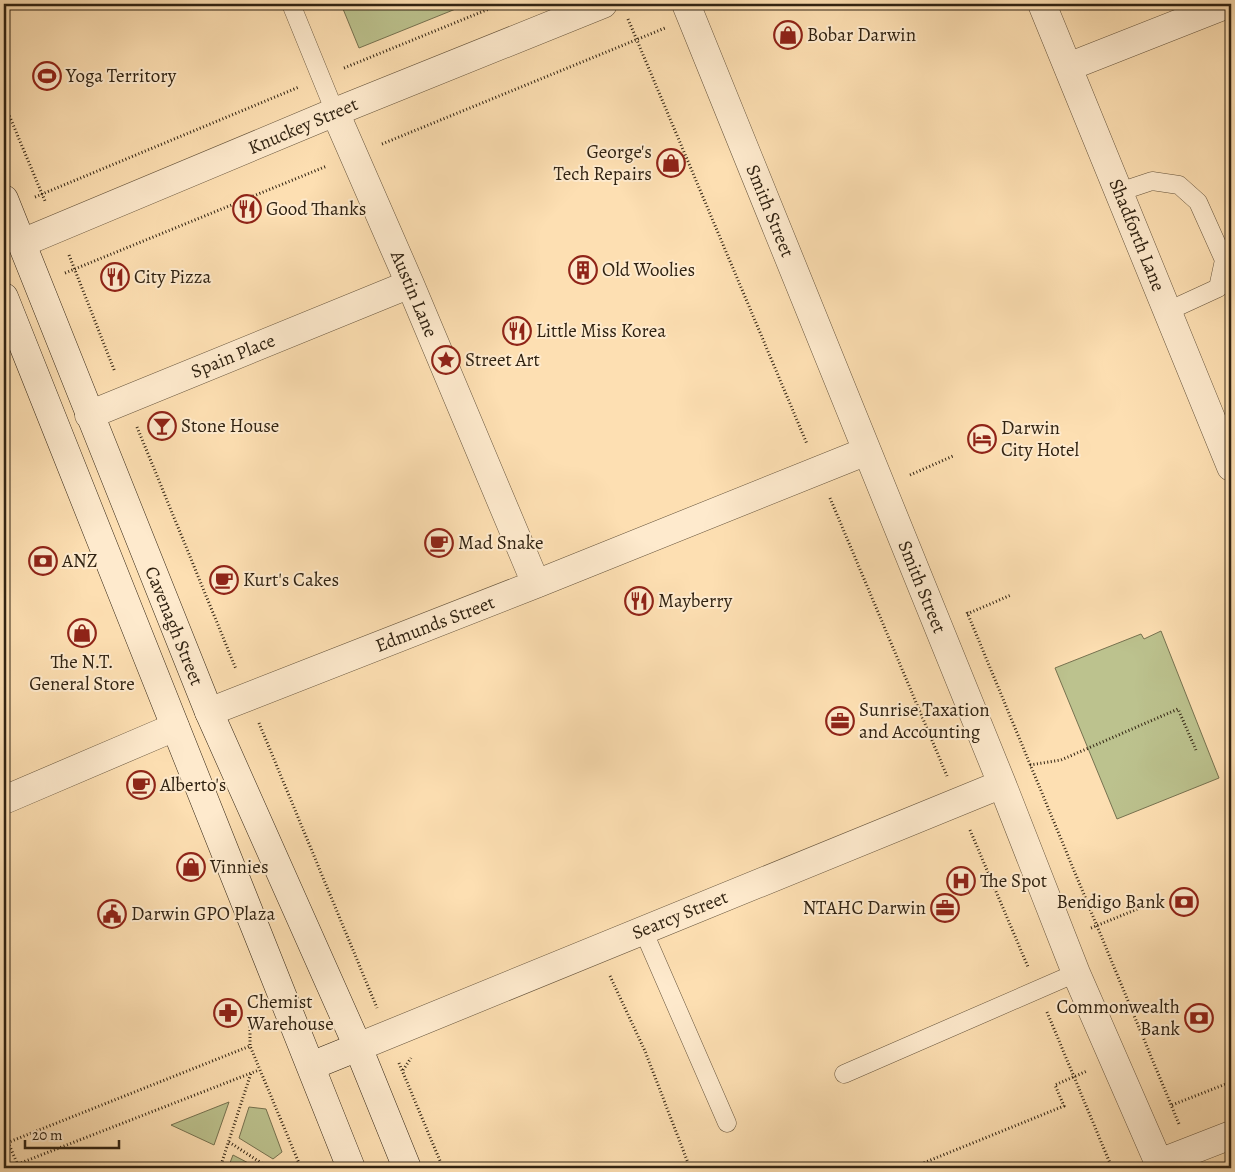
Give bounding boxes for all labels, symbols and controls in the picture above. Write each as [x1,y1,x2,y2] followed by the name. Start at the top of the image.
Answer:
[773,20,803,50] shop icon: Bobar Darwin
[807,22,916,48] place label: Bobar Darwin
[32,61,62,91] sports icon: Yoga Territory
[65,63,177,89] place label: Yoga Territory
[244,91,362,161] street label: Knuckey Street
[554,139,652,187] place label: George's Tech Repairs
[656,148,686,178] shop icon: George's Tech Repairs
[740,161,800,261] street label: Smith Street
[1103,175,1171,295] street label: Shadforth Lane
[232,194,262,224] restaurant icon: Good Thanks
[266,196,366,222] place label: Good Thanks
[384,246,444,341] street label: Austin Lane
[568,255,598,285] building icon: Old Woolies
[602,257,695,283] place label: Old Woolies
[100,262,130,292] restaurant icon: City Pizza
[134,264,211,290] place label: City Pizza
[502,316,532,346] restaurant icon: Little Miss Korea
[536,318,666,344] place label: Little Miss Korea
[187,327,279,385] street label: Spain Place
[431,345,461,375] place icon: Street Art
[465,347,540,373] place label: Street Art
[147,411,177,441] bar icon: Stone House
[181,413,279,439] place label: Stone House
[1001,415,1080,463] place label: Darwin City Hotel
[967,424,997,454] hotel icon: Darwin City Hotel
[424,528,454,558] cafe icon: Mad Snake
[458,530,543,556] place label: Mad Snake
[892,537,952,637] street label: Smith Street
[28,546,58,576] bank icon: ANZ
[61,548,98,574] place label: ANZ
[138,563,210,689] street label: Cavenagh Street
[209,565,239,595] cafe icon: Kurt's Cakes
[243,567,339,593] place label: Kurt's Cakes
[624,586,654,616] restaurant icon: Mayberry
[658,588,733,614] place label: Mayberry
[372,589,498,659] street label: Edmunds Street
[67,618,97,648] shop icon: The N.T. General Store
[29,649,135,697] place label: The N.T. General Store
[859,697,990,745] place label: Sunrise Taxation and Accounting
[825,706,855,736] office icon: Sunrise Taxation and Accounting
[126,770,156,800] cafe icon: Alberto's
[159,772,226,798] place label: Alberto's
[176,852,206,882] shop icon: Vinnies
[209,854,269,880] place label: Vinnies
[946,866,976,896] hospital icon: The Spot
[980,868,1047,894] place label: The Spot
[628,884,732,946] street label: Searcy Street
[1169,887,1199,917] bank icon: Bendigo Bank
[1057,889,1166,915] place label: Bendigo Bank
[930,893,960,923] office icon: NTAHC Darwin
[803,895,926,921] place label: NTAHC Darwin
[97,899,127,929] public building icon: Darwin GPO Plaza
[131,901,275,927] place label: Darwin GPO Plaza
[246,989,334,1037] place label: Chemist Warehouse
[1056,994,1181,1042] place label: Commonwealth Bank
[213,998,243,1028] pharmacy icon: Chemist Warehouse
[1184,1003,1214,1033] bank icon: Commonwealth Bank
[25,1117,119,1149] scale bar
[32,1125,63,1145] text: 20 m

